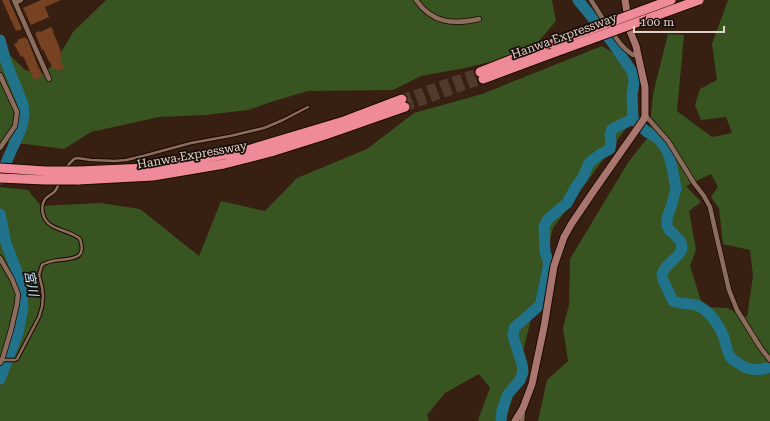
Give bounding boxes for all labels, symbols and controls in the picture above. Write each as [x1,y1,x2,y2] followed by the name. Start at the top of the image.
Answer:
[634,8,724,34] scale bar
[509,10,620,62] street label: Hanwa Expressway
[640,15,674,29] text: 100 m
[136,138,249,172] street label: Hanwa Expressway
[22,269,42,299] water label: 宮川

